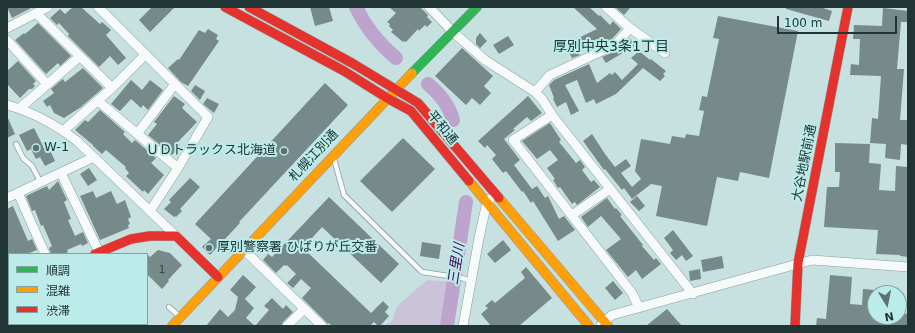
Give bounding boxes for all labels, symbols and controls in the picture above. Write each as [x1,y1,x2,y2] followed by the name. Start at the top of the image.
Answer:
[779,8,899,34] scale bar
[784,16,822,30] text: 100 m
[553,39,669,55] district label: 厚別中央3条1丁目
[423,108,461,148] street label: 平和通
[790,123,820,203] street label: 大谷地駅前通
[286,127,342,185] street label: 札幌江別通
[44,140,69,156] place label: W-1
[31,143,41,153] marker: W-1
[146,143,276,159] place label: ＵＤトラックス北海道
[279,146,289,156] marker: ＵＤトラックス北海道
[217,240,377,256] place label: 厚別警察署 ひばりが丘交番
[445,242,469,286] water label: 三里川
[204,243,214,253] marker: 厚別警察署 ひばりが丘交番
[8,253,148,325] legend
[159,263,165,277] house number: 1
[46,264,70,278] text: 順調
[46,284,70,298] text: 混雑
[867,285,907,325] north arrow
[46,304,70,318] text: 渋滞
[883,309,895,324] text: N

